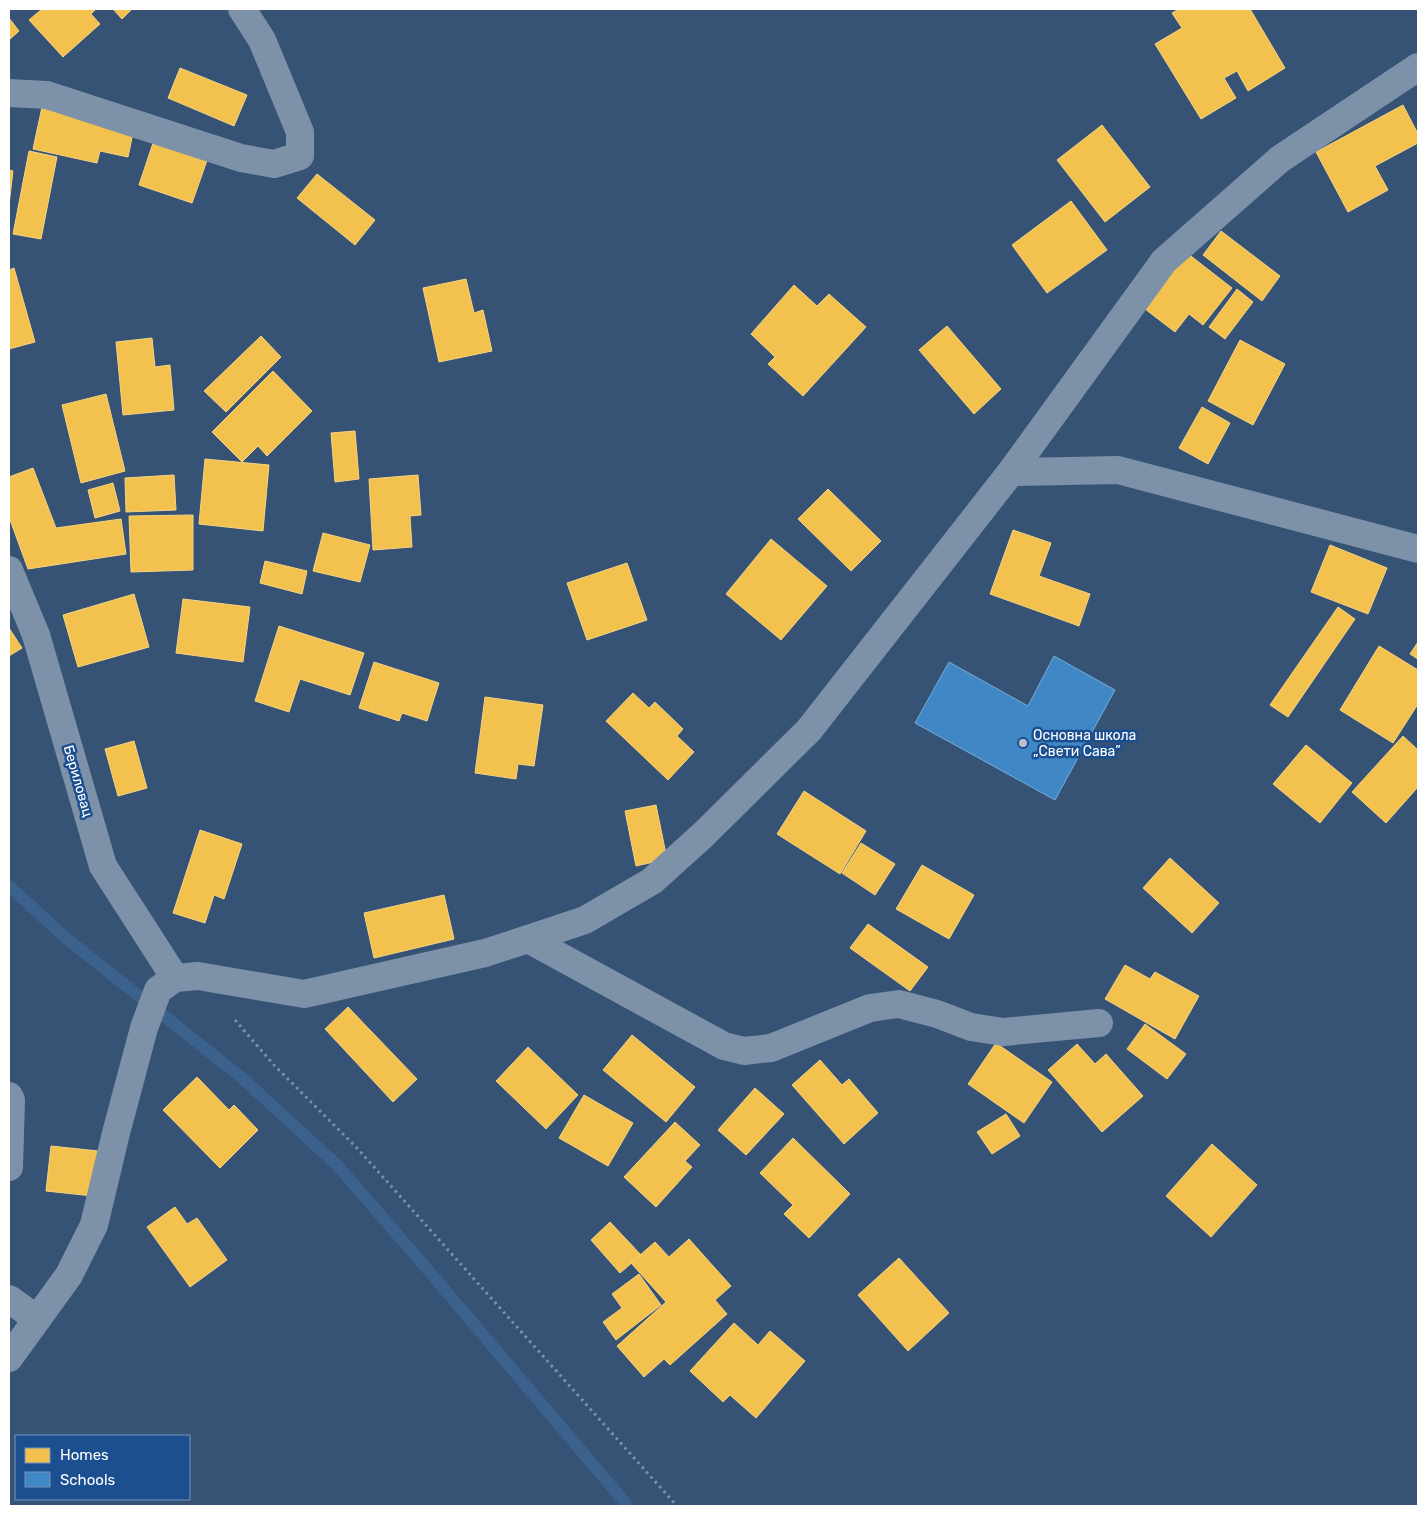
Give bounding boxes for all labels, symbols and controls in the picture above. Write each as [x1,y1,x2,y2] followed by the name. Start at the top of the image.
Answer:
[1033,727,1136,760] place label: Основна школа „Свети Сава”
[1017,737,1029,749] marker: Основна школа „Свети Сава”
[60,743,96,819] street label: Бериловац
[15,1435,190,1500] legend
[60,1446,109,1464] text: Homes
[60,1471,116,1489] text: Schools

